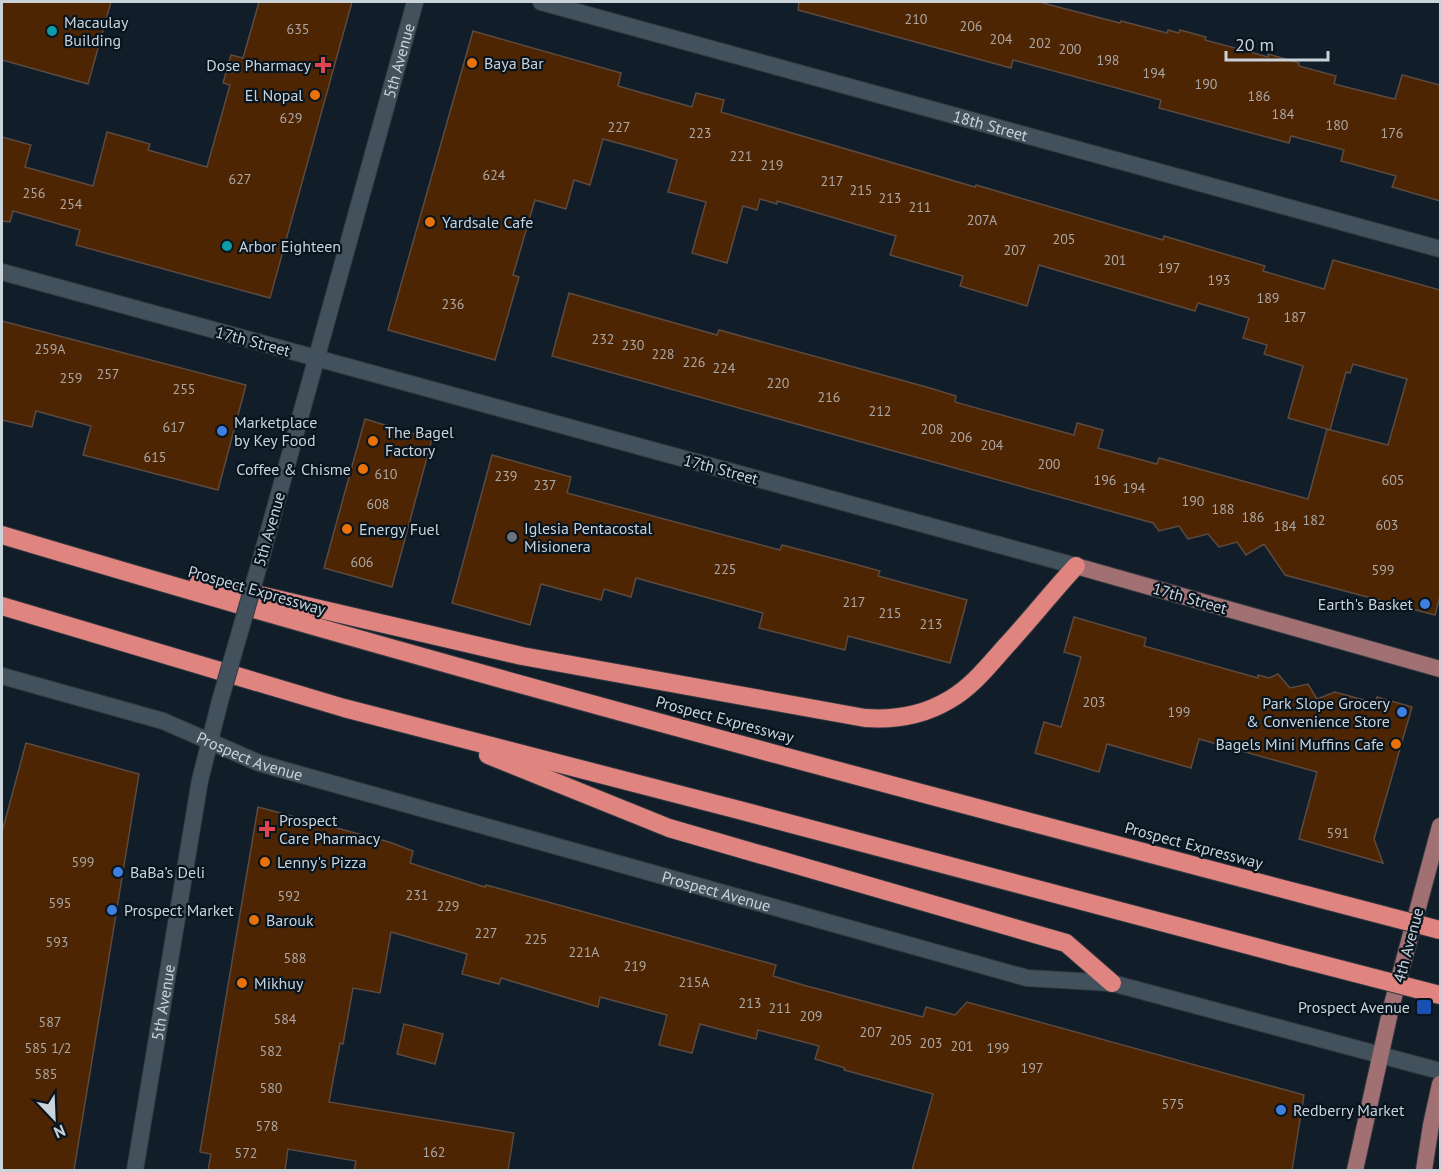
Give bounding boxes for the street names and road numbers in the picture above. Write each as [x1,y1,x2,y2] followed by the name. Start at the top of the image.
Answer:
[379,21,419,100] street label: 5th Avenue
[951,106,1031,145] street label: 18th Street
[214,321,293,361] street label: 17th Street
[682,449,761,489] street label: 17th Street
[249,489,289,569] street label: 5th Avenue
[186,561,329,619] street label: Prospect Expressway
[1151,578,1230,618] street label: 17th Street
[654,691,797,747] street label: Prospect Expressway
[194,727,305,785] street label: Prospect Avenue
[1123,817,1266,873] street label: Prospect Expressway
[660,866,773,916] street label: Prospect Avenue
[1388,905,1428,985] street label: 4th Avenue
[147,963,179,1042] street label: 5th Avenue

